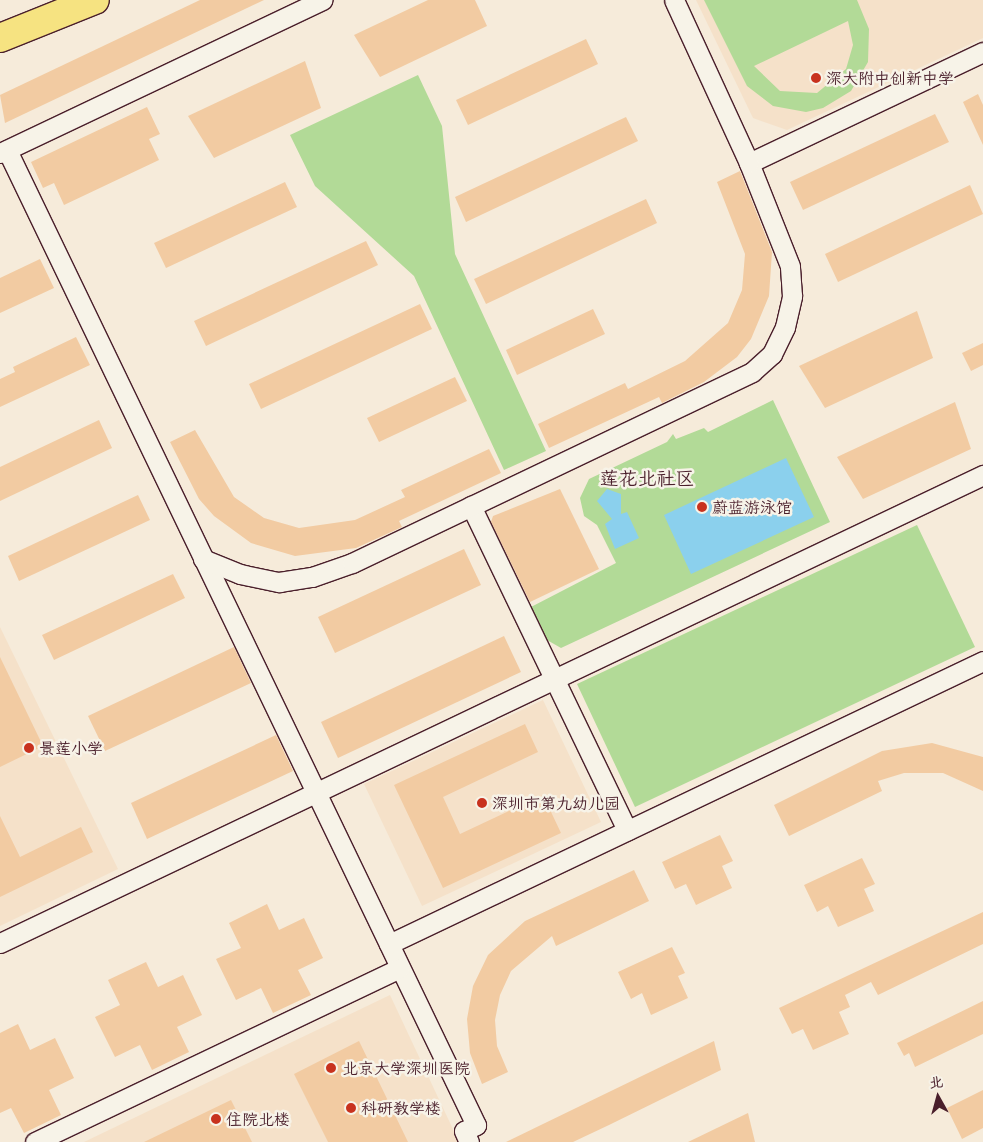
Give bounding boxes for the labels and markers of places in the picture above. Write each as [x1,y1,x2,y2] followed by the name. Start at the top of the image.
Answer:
[826,68,954,88] place label: 深大附中创新中学
[810,72,822,84] marker: 深大附中创新中学
[712,497,792,517] place label: 蔚蓝游泳馆
[696,501,708,513] marker: 蔚蓝游泳馆
[39,738,103,758] place label: 景莲小学
[23,742,35,754] marker: 景莲小学
[492,793,620,813] place label: 深圳市第九幼儿园
[476,797,488,809] marker: 深圳市第九幼儿园
[342,1058,470,1078] place label: 北京大学深圳医院
[324,1061,338,1075] marker: 北京大学深圳医院
[361,1098,441,1118] place label: 科研教学楼
[345,1102,357,1114] marker: 科研教学楼
[226,1109,290,1129] place label: 住院北楼
[210,1113,222,1125] marker: 住院北楼

